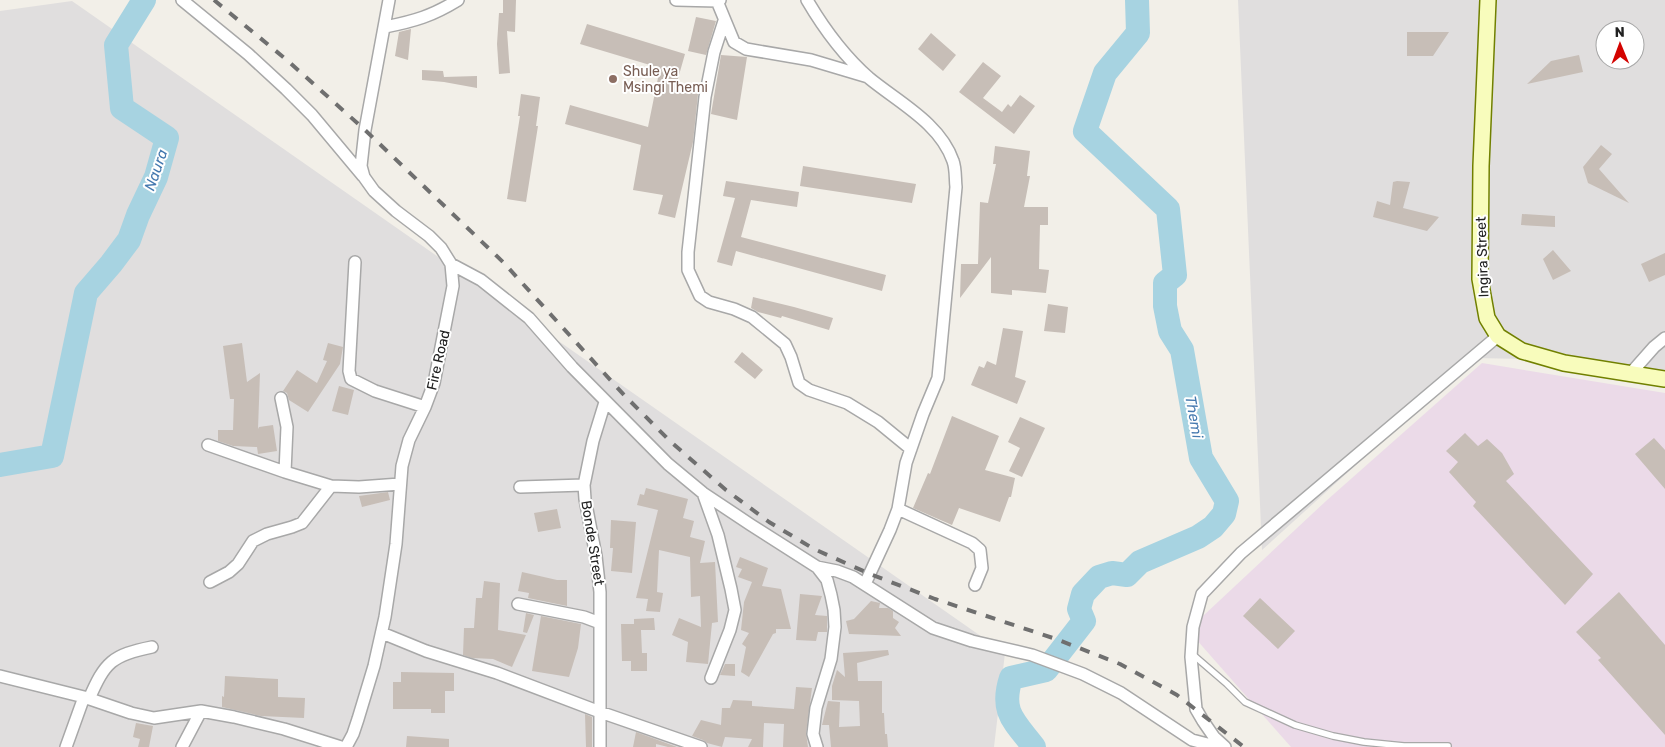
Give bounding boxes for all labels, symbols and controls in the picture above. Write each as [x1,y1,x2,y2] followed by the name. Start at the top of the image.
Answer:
[1595,20,1645,70] north arrow
[1615,24,1625,41] text: N
[623,63,708,96] place label: Shule ya Msingi Themi
[607,73,619,85] marker: Shule ya Msingi Themi
[141,147,172,193] water label: Naura
[1473,216,1492,298] street label: Ingira Street
[423,328,454,392] street label: Fire Road
[1181,394,1207,440] water label: Themi
[577,499,608,587] street label: Bonde Street

